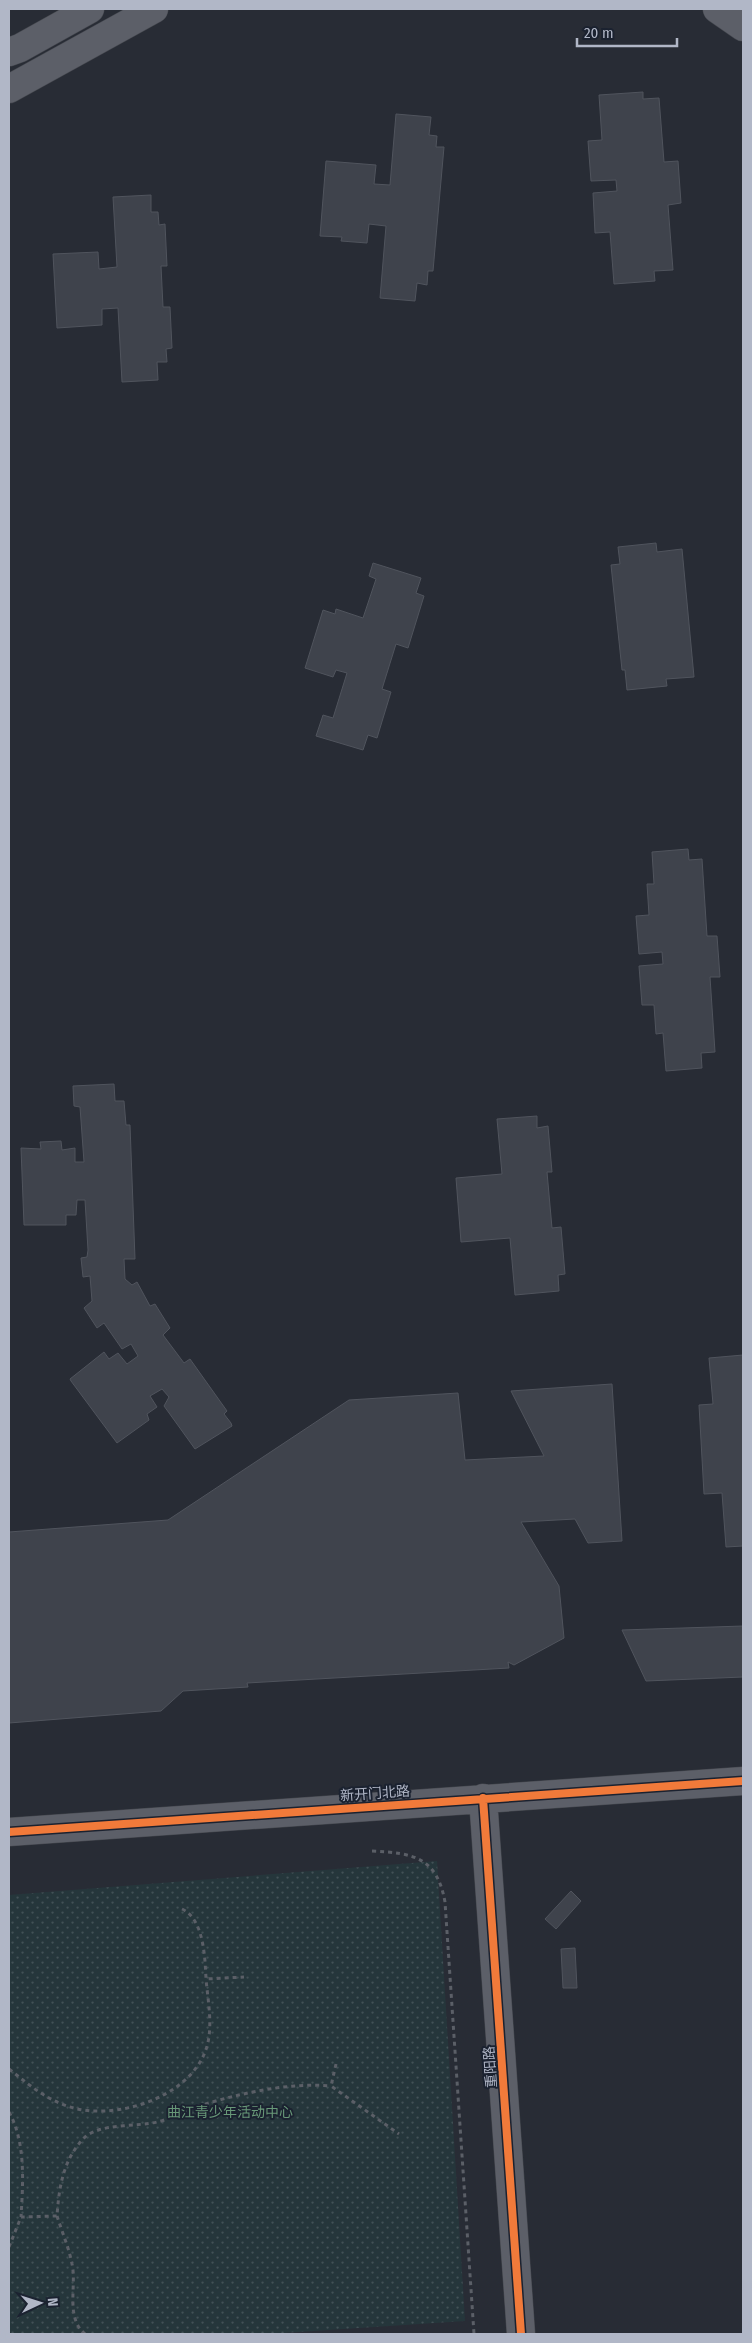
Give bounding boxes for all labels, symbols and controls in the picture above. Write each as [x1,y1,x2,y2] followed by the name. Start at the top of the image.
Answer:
[577,15,677,47] scale bar
[584,24,614,42] text: 20 m
[340,1783,411,1804] street label: 新开门北路
[481,2045,500,2089] street label: 重阳路
[167,2104,293,2121] park label: 曲江青少年活动中心
[15,2278,65,2328] north arrow
[44,2297,61,2307] text: N

